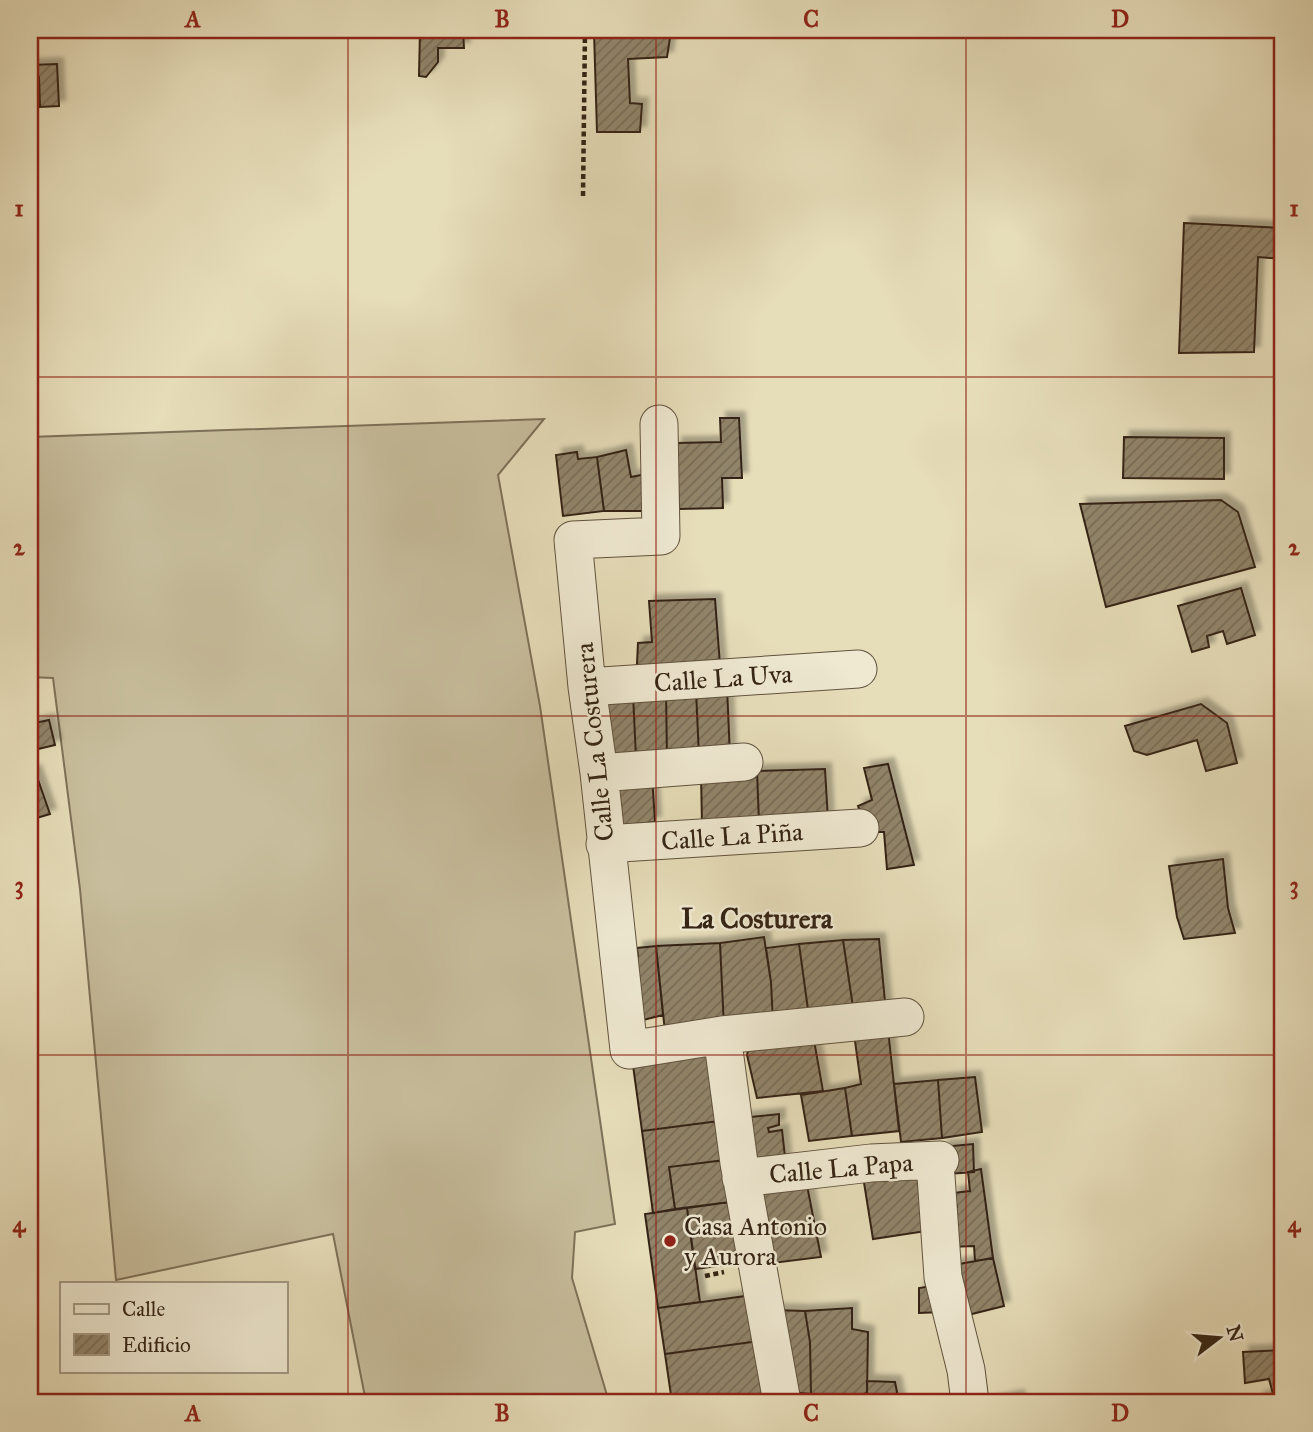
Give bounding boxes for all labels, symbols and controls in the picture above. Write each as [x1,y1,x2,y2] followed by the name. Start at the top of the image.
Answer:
[183,5,201,33] text: A
[494,5,510,33] text: B
[803,5,819,33] text: C
[1111,5,1129,33] text: D
[14,194,24,222] text: 1
[1289,194,1299,222] text: 1
[13,533,25,561] text: 2
[1288,533,1300,561] text: 2
[568,641,620,843] street label: Calle La Costurera
[653,657,793,699] street label: Calle La Uva
[660,815,804,857] street label: Calle La Piña
[14,871,24,900] text: 3
[1289,871,1299,900] text: 3
[681,901,834,936] district label: La Costurera
[768,1146,914,1190] street label: Calle La Papa
[13,1210,27,1238] text: 4
[684,1210,827,1272] place label: Casa Antonio y Aurora
[1288,1210,1302,1238] text: 4
[662,1233,678,1249] marker: Casa Antonio y Aurora
[60,1282,287,1372] legend
[122,1296,165,1322] text: Calle
[1184,1302,1254,1372] north arrow
[1222,1323,1248,1344] text: N
[122,1332,191,1358] text: Edificio
[183,1399,201,1427] text: A
[494,1399,510,1427] text: B
[803,1399,819,1427] text: C
[1111,1399,1129,1427] text: D

